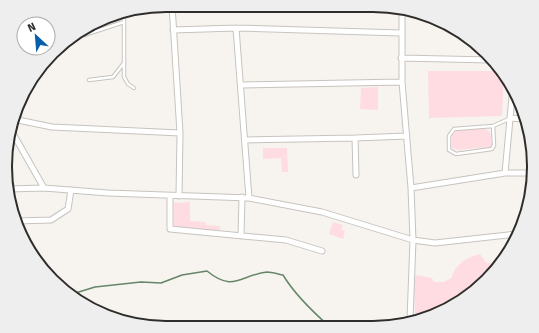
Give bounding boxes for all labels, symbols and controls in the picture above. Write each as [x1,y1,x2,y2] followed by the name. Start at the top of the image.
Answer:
[16,16,56,56] north arrow
[26,20,38,35] text: N

